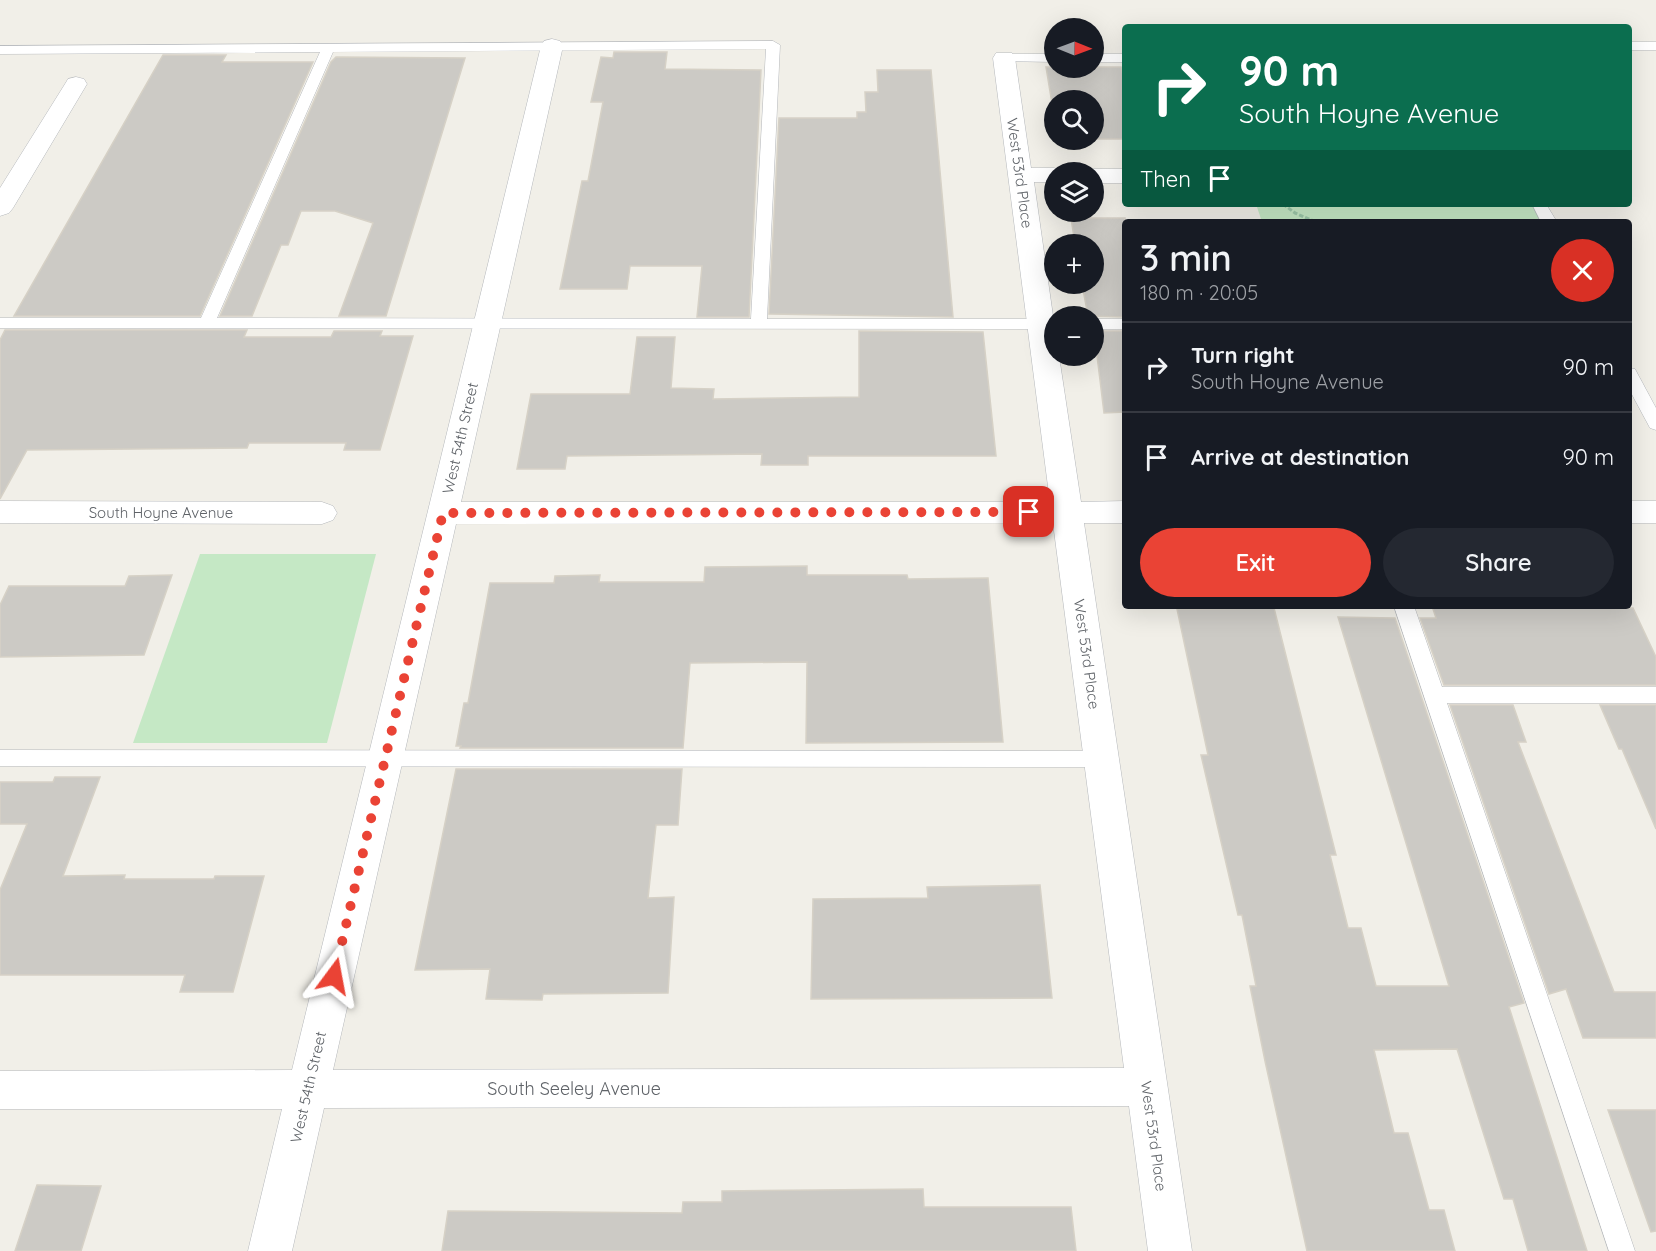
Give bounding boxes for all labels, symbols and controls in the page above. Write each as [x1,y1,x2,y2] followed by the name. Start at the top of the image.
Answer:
[1044,18,1104,78] north arrow
[1044,18,1104,366] map controls
[1239,44,1339,97] text: 90 m
[1140,48,1218,126] icon: right
[1044,90,1104,150] button: search
[1239,96,1499,130] text: South Hoyne Avenue
[1003,117,1037,229] street label: West 53rd Place
[1044,162,1104,222] button: layers
[1203,162,1236,195] icon: arrive
[1140,165,1191,193] text: Then
[1044,234,1104,294] button: +
[1140,235,1232,280] text: 3 min
[1551,239,1614,302] button: close
[1140,280,1258,305] text: 180 m · 20:05
[1044,306,1104,366] button: −
[1191,341,1295,369] text: Turn right
[1140,351,1173,384] icon: right
[1563,353,1614,381] text: 90 m
[1191,369,1384,394] text: South Hoyne Avenue
[438,380,482,496] street label: West 54th Street
[1140,441,1173,474] icon: arrive
[1191,443,1409,471] text: Arrive at destination
[1563,443,1614,471] text: 90 m
[1003,486,1054,537] pin
[1012,495,1045,528] icon: arrive
[89,503,233,522] street label: South Hoyne Avenue
[1140,528,1371,597] button: Exit
[1383,528,1614,597] button: Share
[1070,598,1104,710] street label: West 53rd Place
[302,944,366,1008] position arrow
[286,1029,330,1145] street label: West 54th Street
[487,1077,661,1100] street label: South Seeley Avenue
[1137,1080,1171,1192] street label: West 53rd Place

